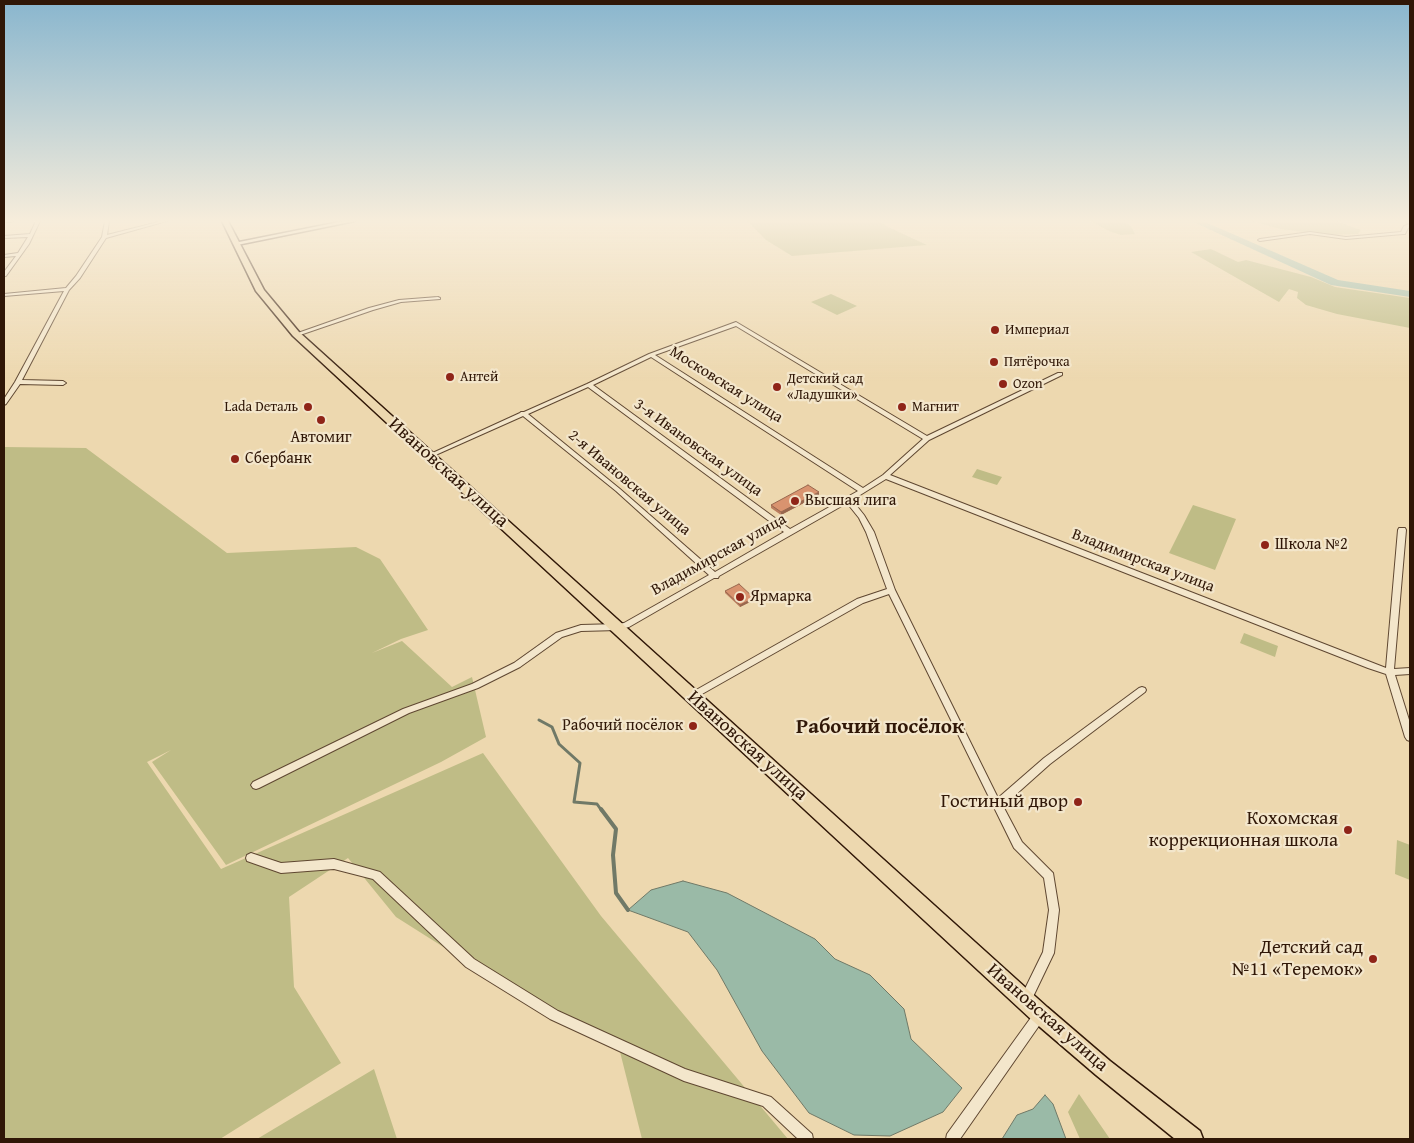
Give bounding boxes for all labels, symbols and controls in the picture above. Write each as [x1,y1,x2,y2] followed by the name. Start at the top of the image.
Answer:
[1005,322,1069,338] place label: Империал
[989,324,1001,336] marker: Империал
[666,342,786,428] street label: Московская улица
[1004,354,1070,370] place label: Пятёрочка
[988,356,1000,368] marker: Пятёрочка
[460,369,498,385] place label: Антей
[444,371,456,383] marker: Антей
[787,371,863,404] place label: Детский сад «Ладушки»
[1013,376,1043,392] place label: Ozon
[997,378,1009,390] marker: Ozon
[771,381,783,393] marker: Детский сад «Ладушки»
[630,395,766,501] street label: 3-я Ивановская улица
[225,399,298,415] place label: Lada Dеталь
[912,399,959,415] place label: Магнит
[302,401,314,413] marker: Lada Dеталь
[896,401,908,413] marker: Магнит
[383,413,513,533] street label: Ивановская улица
[315,414,327,426] marker: Автомиг
[564,426,694,540] street label: 2-я Ивановская улица
[290,428,352,448] place label: Автомиг
[245,449,312,469] place label: Сбербанк
[229,453,241,465] marker: Сбербанк
[805,491,896,511] place label: Высшая лига
[789,495,801,507] marker: Высшая лига
[648,510,790,600] street label: Владимирская улица
[1069,525,1217,597] street label: Владимирская улица
[1275,535,1348,555] place label: Школа №2
[1259,539,1271,551] marker: Школа №2
[750,587,812,607] place label: Ярмарка
[734,591,746,603] marker: Ярмарка
[682,686,812,806] street label: Ивановская улица
[796,715,964,741] district label: Рабочий посёлок
[562,716,683,736] place label: Рабочий посёлок
[687,720,699,732] marker: Рабочий посёлок
[941,791,1068,813] place label: Гостиный двор
[1072,796,1084,808] marker: Гостиный двор
[1149,808,1338,852] place label: Кохомская коррекционная школа
[1342,824,1354,836] marker: Кохомская коррекционная школа
[1232,937,1363,981] place label: Детский сад №11 «Теремок»
[1367,953,1379,965] marker: Детский сад №11 «Теремок»
[982,959,1112,1077] street label: Ивановская улица

